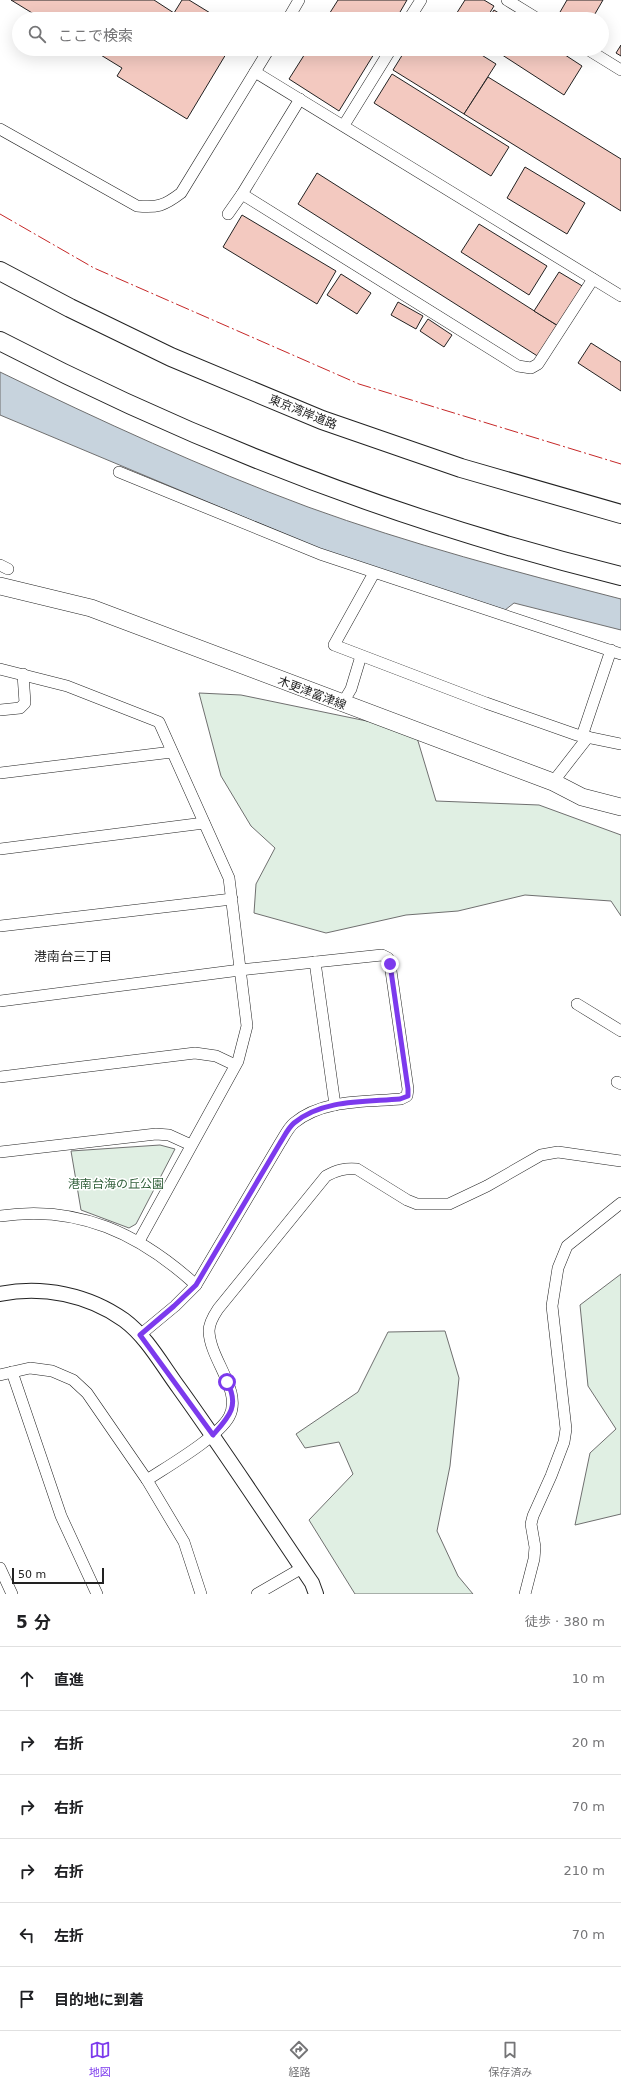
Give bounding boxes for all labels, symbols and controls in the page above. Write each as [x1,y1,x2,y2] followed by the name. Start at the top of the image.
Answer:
[12,12,609,56] search box
[26,23,48,45] icon: search
[58,27,133,45] text: ここで検索
[267,392,339,432] street label: 東京湾岸道路
[276,674,348,712] street label: 木更津富津線
[34,949,112,964] district label: 港南台三丁目
[381,955,399,973] route end
[68,1177,164,1191] park label: 港南台海の丘公園
[218,1373,236,1391] route start
[12,1566,104,1585] scale bar
[18,1568,46,1581] text: 50 m
[16,1612,51,1632] text: 5 分
[525,1614,605,1629] text: 徒歩 · 380 m
[16,1668,38,1690] icon: ahead
[54,1671,84,1689] text: 直進
[572,1671,605,1686] text: 10 m
[16,1732,38,1754] icon: right
[54,1735,84,1753] text: 右折
[572,1735,605,1750] text: 20 m
[16,1796,38,1818] icon: right
[54,1799,84,1817] text: 右折
[572,1799,605,1814] text: 70 m
[16,1860,38,1882] icon: right
[54,1863,84,1881] text: 右折
[563,1863,605,1878] text: 210 m
[16,1924,38,1946] icon: left
[54,1927,84,1945] text: 左折
[572,1927,605,1942] text: 70 m
[16,1988,38,2010] icon: arrive
[54,1991,144,2009] text: 目的地に到着
[89,2039,111,2079] tab: 地図
[288,2039,310,2079] tab: 経路
[488,2039,532,2079] tab: 保存済み

